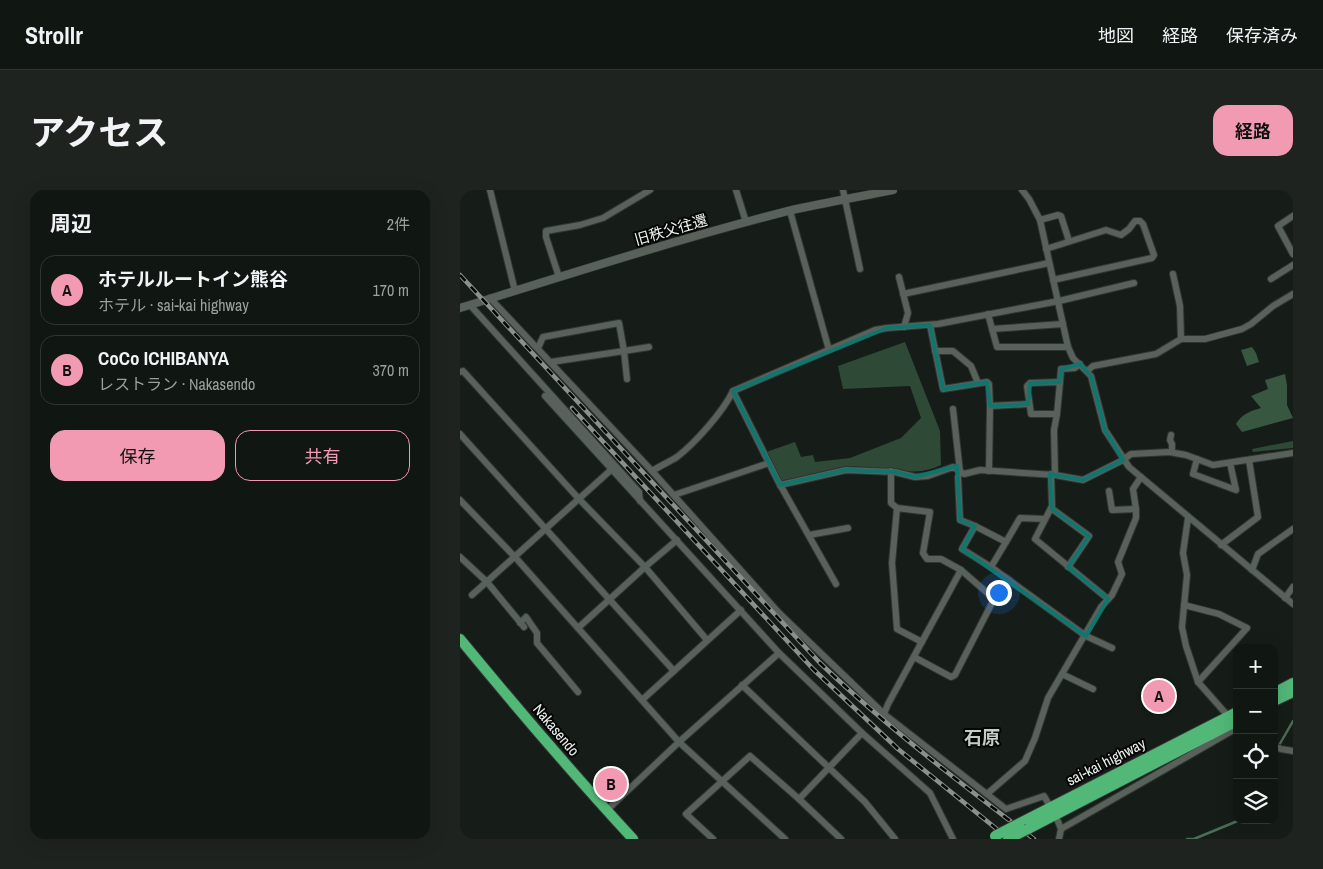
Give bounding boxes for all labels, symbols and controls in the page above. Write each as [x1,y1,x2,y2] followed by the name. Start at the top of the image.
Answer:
[25,19,83,51] text: Strollr
[1098,23,1134,48] text: 地図
[1162,23,1198,48] text: 経路
[1226,23,1298,48] text: 保存済み
[1213,105,1293,156] button: 経路
[30,109,168,156] text: アクセス
[50,209,92,238] text: 周辺
[632,209,710,250] street label: 旧秩父往還
[387,213,410,235] text: 2件
[98,266,288,292] text: ホテルルートイン熊谷
[62,279,72,301] text: A
[373,279,409,301] text: 170 m
[98,294,249,316] text: ホテル · sai-kai highway
[98,345,229,371] text: CoCo ICHIBANYA
[62,359,72,381] text: B
[373,359,409,381] text: 370 m
[98,373,255,395] text: レストラン · Nakasendo
[50,430,225,481] button: 保存
[235,430,410,481] button: 共有
[986,580,1012,606] your location
[1233,644,1278,824] map controls
[1233,644,1278,689] button: +
[1143,677,1175,715] pin: A
[1233,689,1278,734] button: −
[528,699,585,760] street label: Nakasendo
[964,725,1000,750] district label: 石原
[1063,732,1150,790] street label: sai-kai highway
[1233,734,1278,779] button: locate
[595,765,627,803] pin: B
[1233,779,1278,824] button: layers

